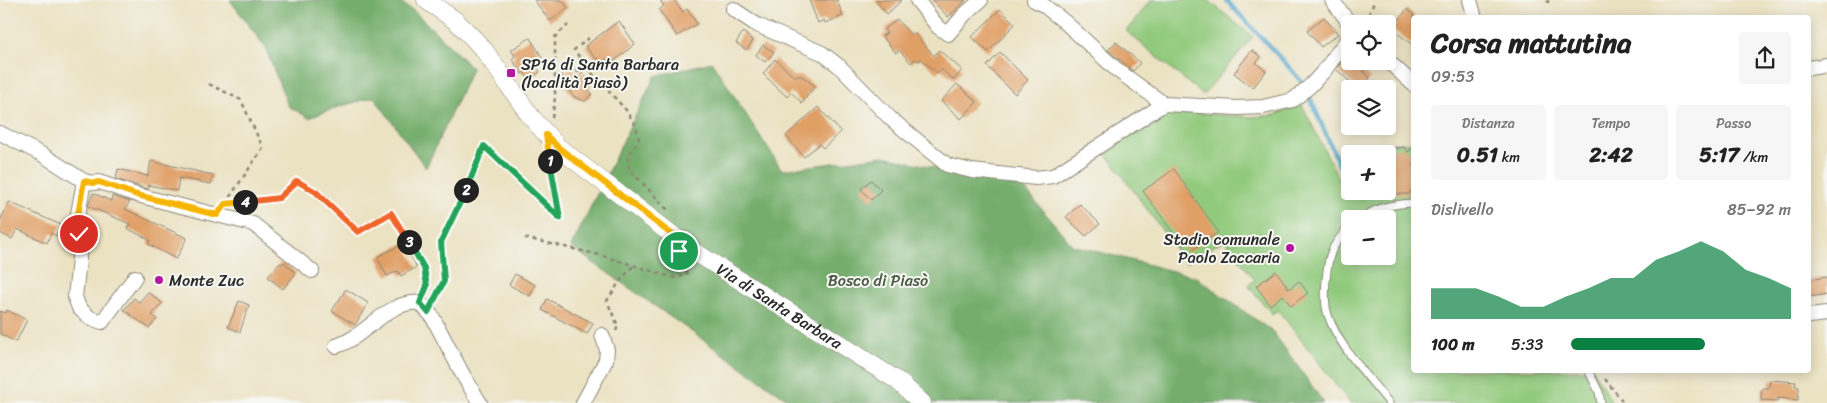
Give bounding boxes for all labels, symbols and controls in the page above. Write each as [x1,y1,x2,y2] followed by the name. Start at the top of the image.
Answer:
[1341,15,1396,265] map controls
[1341,15,1396,70] button: locate
[1431,18,1631,67] text: Corsa mattutina
[1739,32,1791,84] button: share
[521,50,679,97] place label: SP16 di Santa Barbara (località Piasò)
[1431,62,1474,91] text: 09:53
[505,67,517,79] marker: SP16 di Santa Barbara (località Piasò)
[1341,80,1396,135] button: layers
[1462,111,1515,136] text: Distanza
[1592,111,1630,136] text: Tempo
[1716,111,1751,136] text: Passo
[1457,136,1498,174] text: 0.51
[1589,136,1633,174] text: 2:42
[1699,136,1739,174] text: 5:17
[1341,145,1396,200] button: +
[1498,145,1520,170] text: km
[1739,145,1768,170] text: /km
[538,148,562,174] pin: 1
[547,149,554,174] text: 1
[454,178,478,202] pin: 2
[462,178,471,203] text: 2
[232,190,258,214] pin: 4
[241,190,250,215] text: 4
[1431,195,1494,224] text: Dislivello
[1727,195,1791,224] text: 85–92 m
[1341,210,1396,265] button: −
[58,213,100,255] pin
[65,220,93,248] icon: check
[1164,225,1280,272] place label: Stadio comunale Paolo Zaccaria
[396,230,422,254] pin: 3
[406,230,413,255] text: 3
[658,230,700,272] pin
[665,237,693,265] icon: arrive
[1284,242,1296,254] marker: Stadio comunale Paolo Zaccaria
[711,255,849,357] street label: Via di Santa Barbara
[169,266,244,295] place label: Monte Zuc
[828,266,928,295] park label: Bosco di Piasò
[153,274,165,286] marker: Monte Zuc
[1431,330,1475,359] text: 100 m
[1511,330,1543,359] text: 5:33

